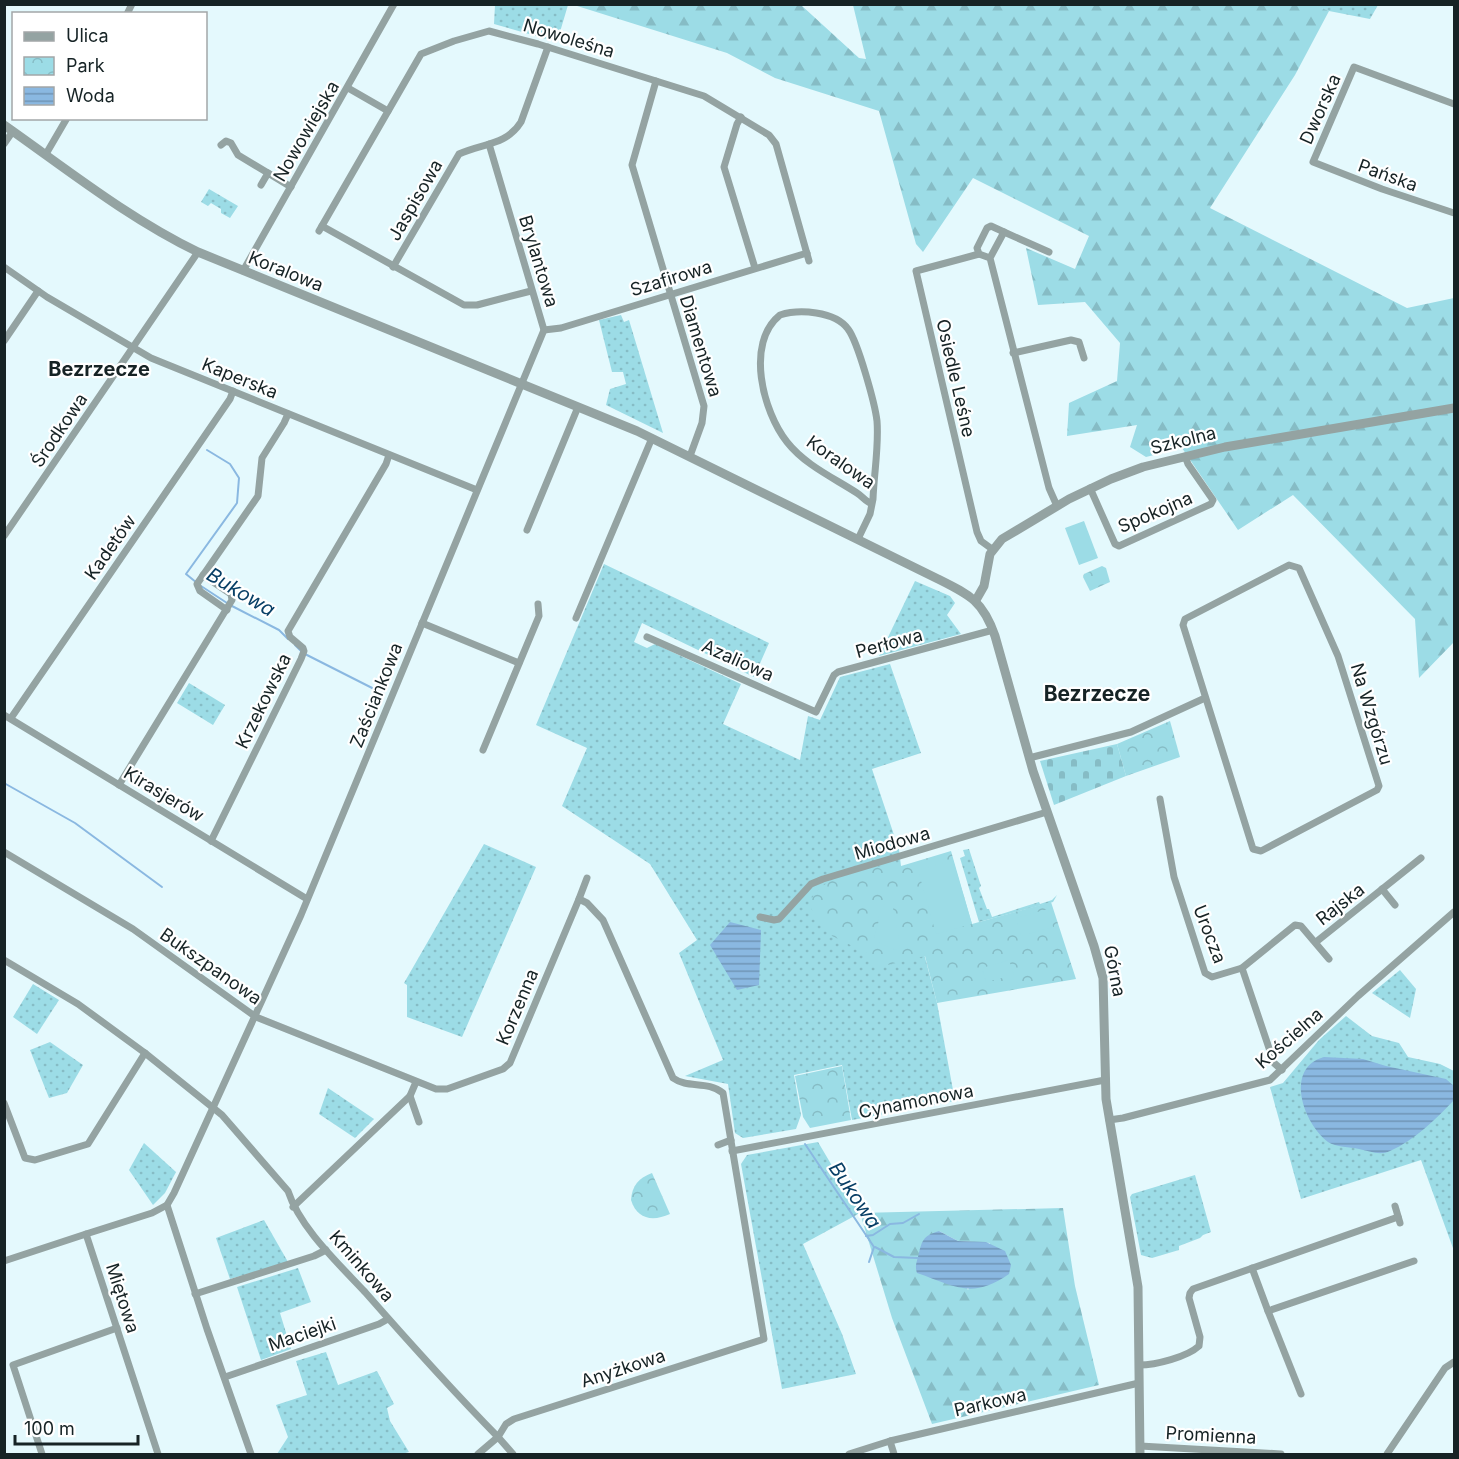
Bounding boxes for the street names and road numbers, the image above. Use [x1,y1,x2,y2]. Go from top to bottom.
street label: Nowoleśna [521,14,617,62]
street label: Dworska [1295,71,1345,147]
street label: Nowowiejska [269,77,343,185]
street label: Pańska [1355,155,1421,195]
street label: Jaspisowa [383,156,447,244]
street label: Brylantowa [515,212,563,310]
street label: Koralowa [246,247,326,295]
street label: Szafirowa [628,256,714,300]
street label: Diamentowa [676,293,726,399]
street label: Osiedle Leśne [932,317,980,439]
street label: Kaperska [199,353,281,403]
street label: Środkowa [26,388,91,471]
street label: Szkolna [1148,422,1218,458]
street label: Koralowa [803,431,879,493]
street label: Spokojna [1115,487,1195,537]
street label: Kadetów [80,510,140,584]
street label: Perłowa [853,624,925,662]
street label: Azaliowa [699,635,777,685]
street label: Zaściankowa [345,640,407,750]
street label: Krzekowska [231,650,295,752]
street label: Na Wzgórzu [1347,661,1397,767]
street label: Kirasjerów [120,762,208,826]
street label: Miodowa [852,822,932,864]
street label: Rajska [1312,879,1368,929]
street label: Urocza [1189,902,1231,966]
street label: Bukszpanowa [156,923,266,1009]
street label: Górna [1100,943,1130,999]
street label: Korzenna [492,966,542,1048]
street label: Kościelna [1251,1003,1327,1073]
street label: Cynamonowa [857,1080,975,1122]
street label: Kminkowa [325,1226,399,1306]
street label: Miętowa [102,1260,144,1336]
street label: Maciejki [265,1313,339,1355]
street label: Anyżkowa [578,1344,668,1392]
street label: Parkowa [952,1384,1028,1420]
street label: Promienna [1165,1422,1257,1448]

